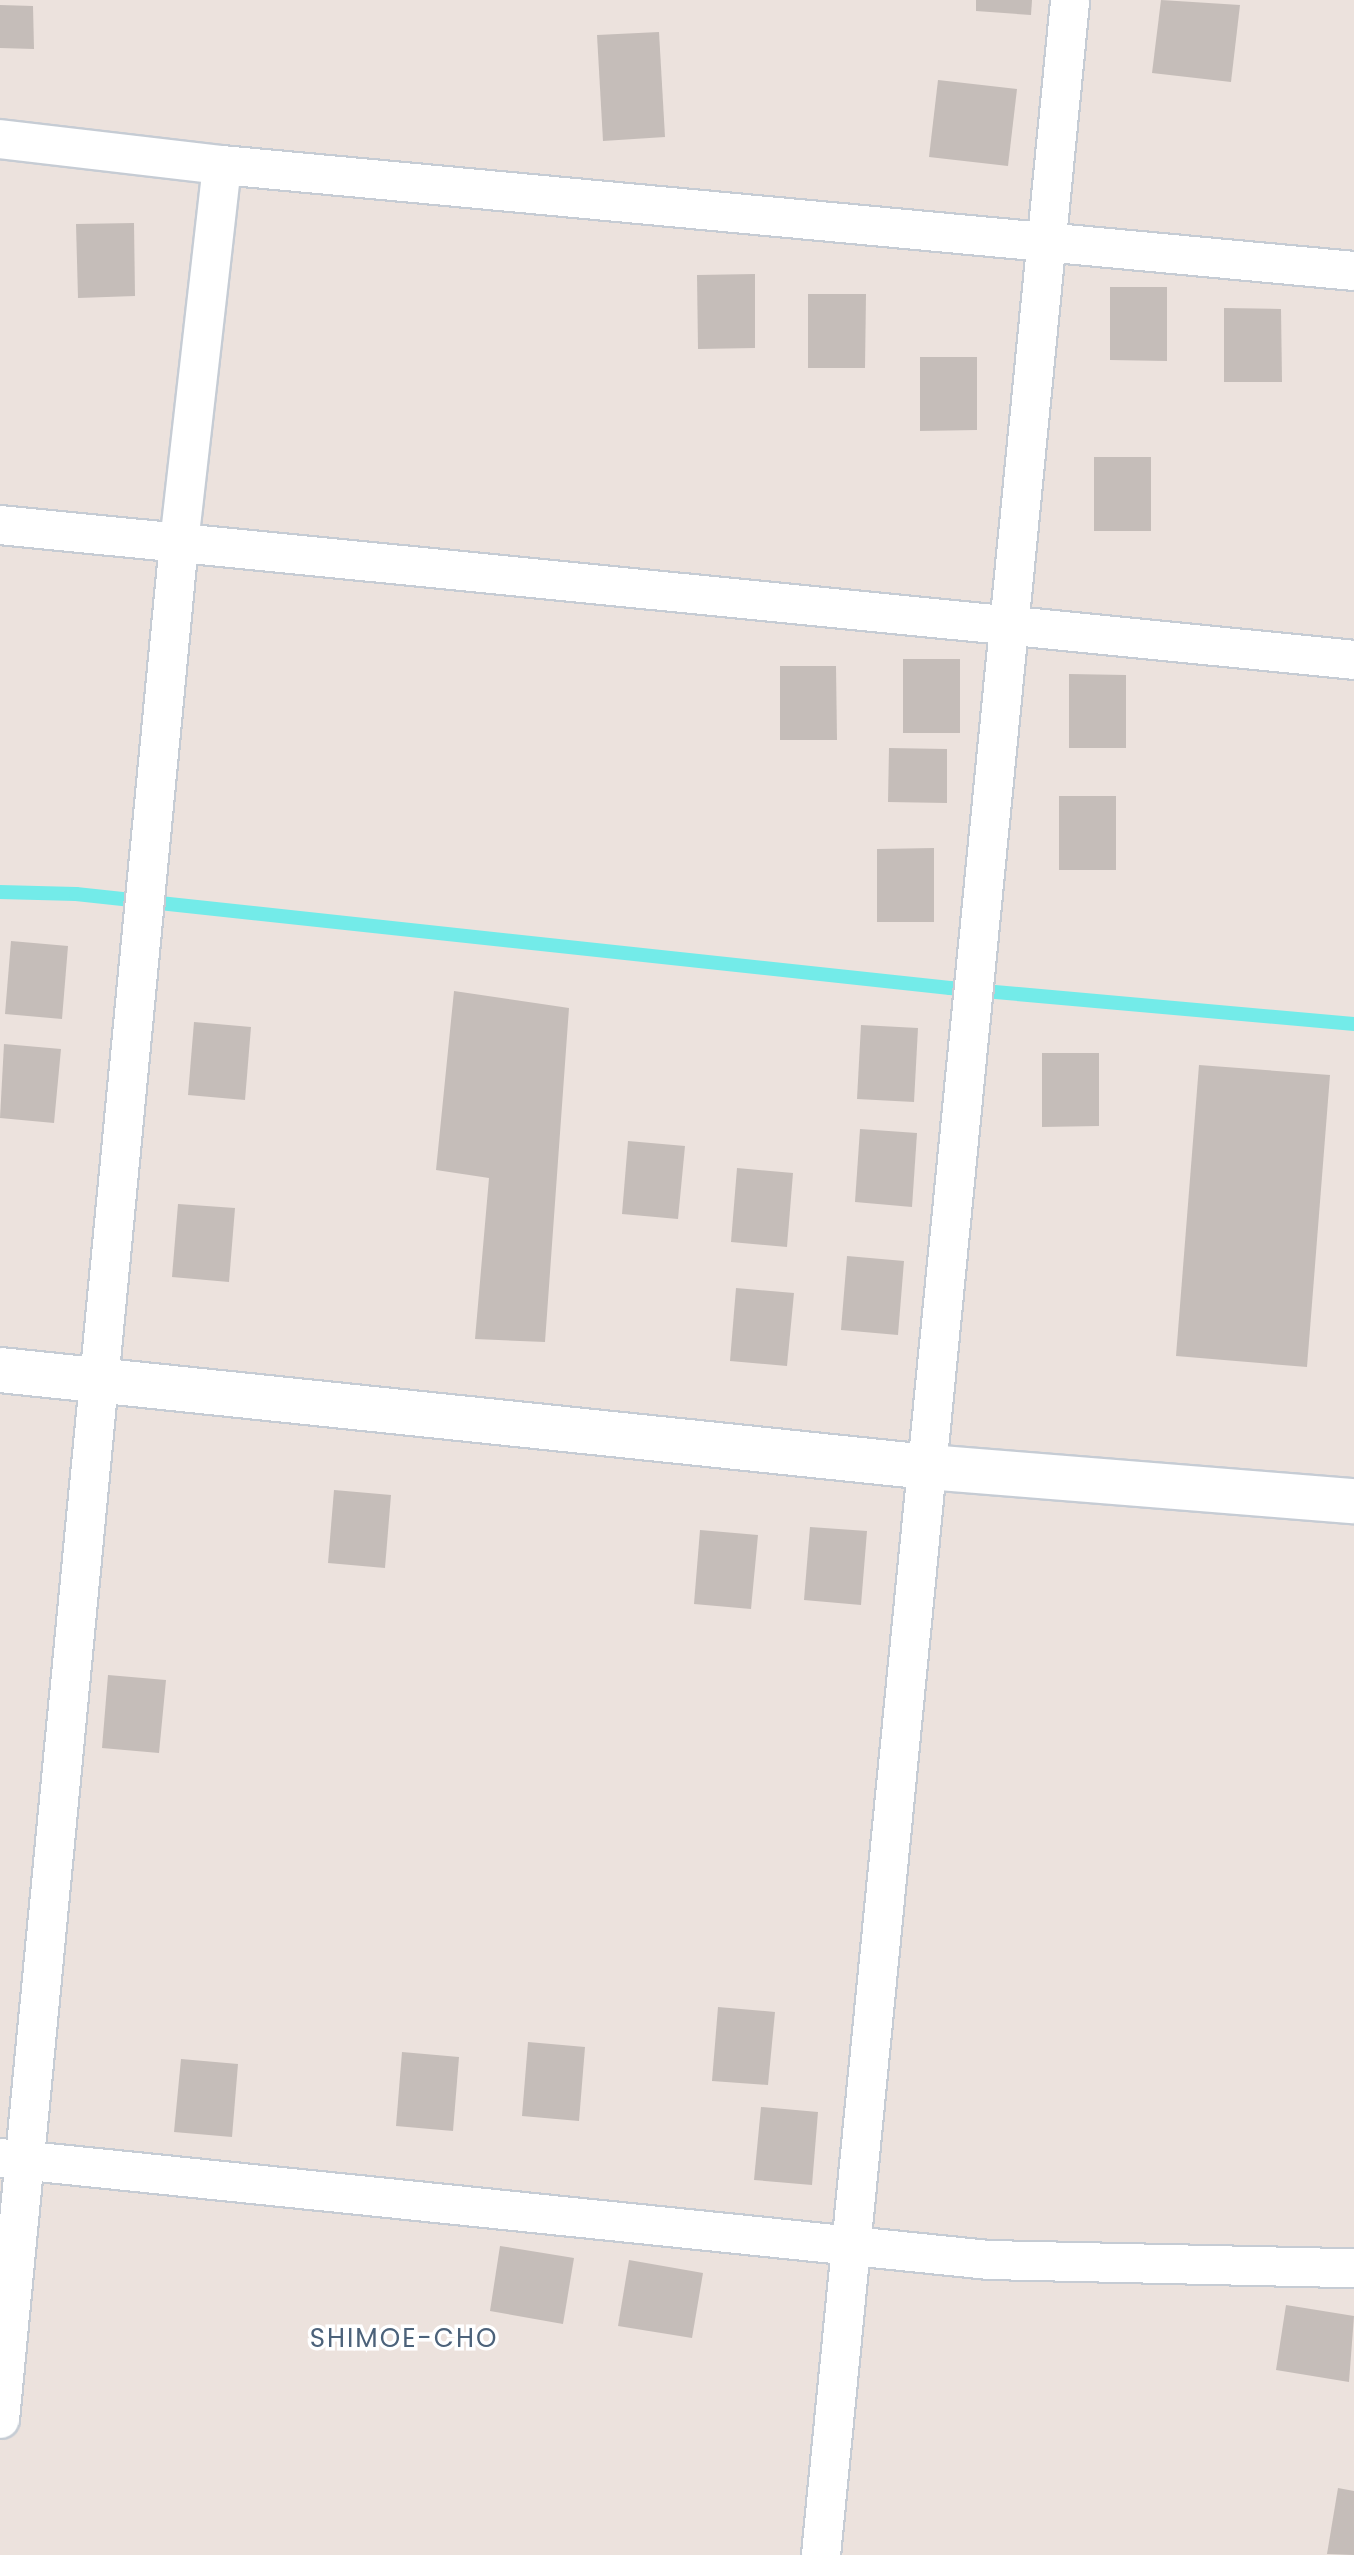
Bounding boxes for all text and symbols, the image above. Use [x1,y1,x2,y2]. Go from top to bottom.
district label: SHIMOE-CHO [310,2323,498,2355]

